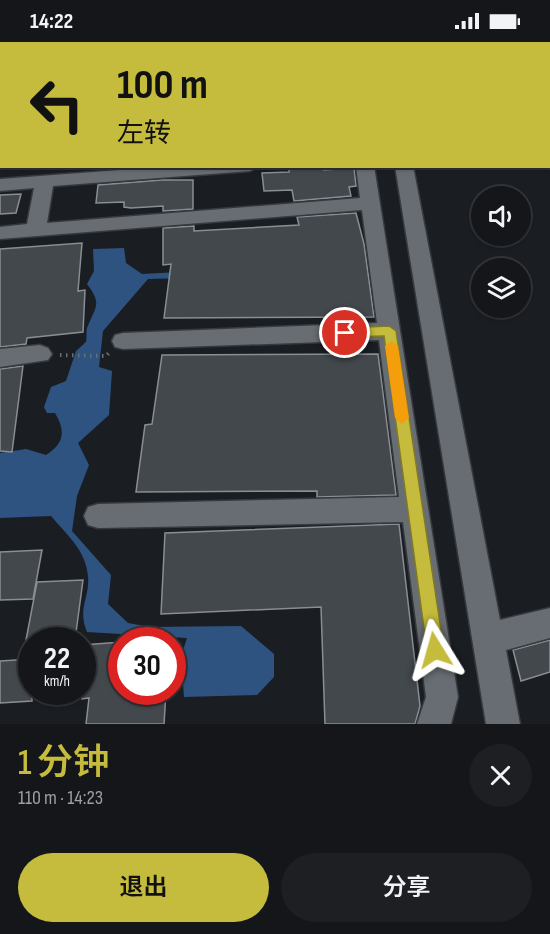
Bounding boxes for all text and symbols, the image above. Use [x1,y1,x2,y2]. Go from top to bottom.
text: 14:22 [30,8,73,35]
text: 100 m [117,60,208,111]
icon: left [18,66,96,144]
text: 左转 [117,118,171,150]
map controls [471,186,531,318]
button: sound [471,186,531,246]
button: layers [471,258,531,318]
pin [319,307,370,358]
icon: arrive [328,316,361,349]
position arrow [403,618,467,682]
speed limit sign: 30 [108,627,186,705]
text: 22 [44,641,70,677]
text: km/h [44,672,70,691]
text: 1 分钟 [18,742,109,785]
button: close [469,744,532,807]
text: 110 m · 14:23 [18,786,103,810]
button: 退出 [18,853,269,922]
button: 分享 [281,853,532,922]

